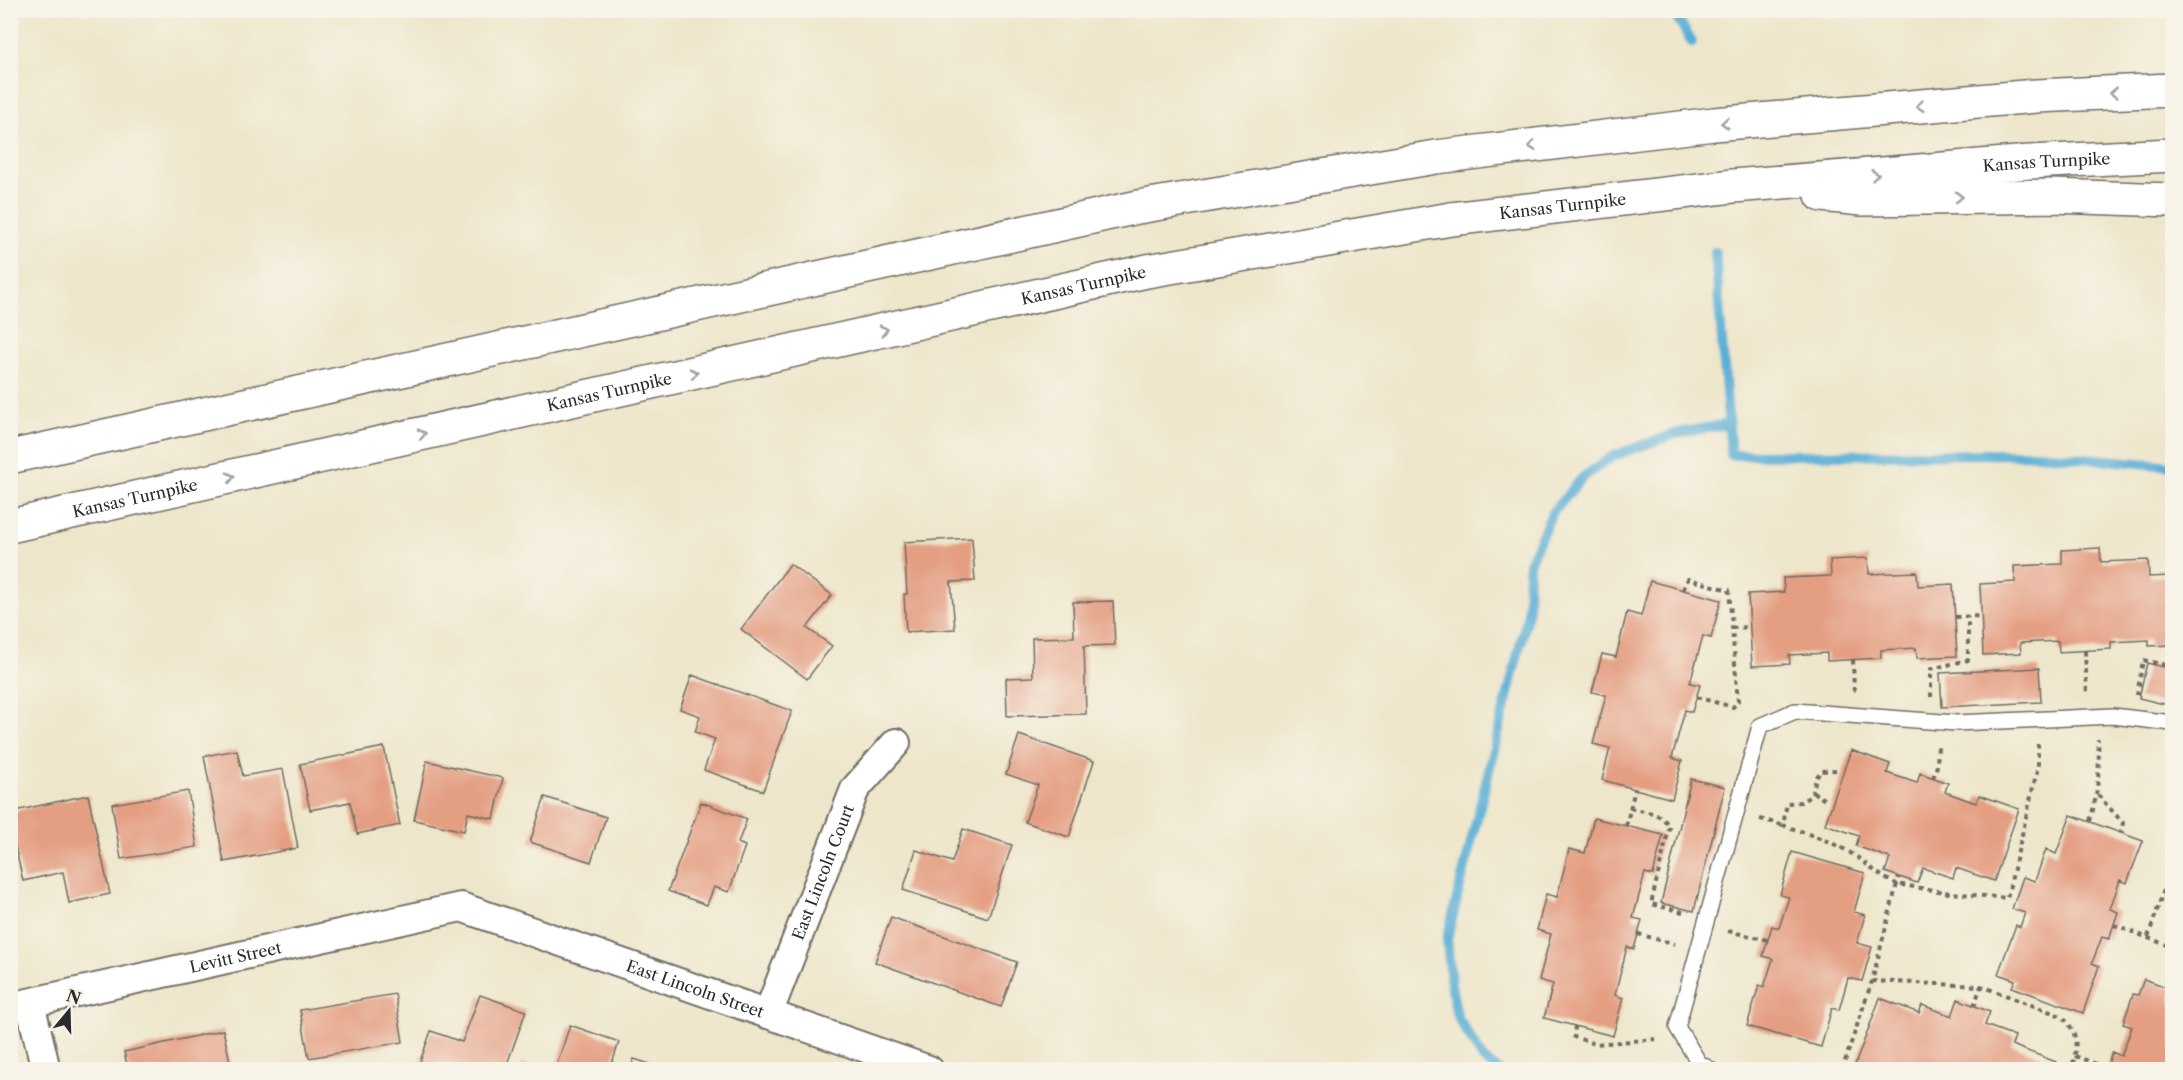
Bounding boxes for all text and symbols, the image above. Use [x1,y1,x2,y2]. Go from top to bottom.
one-way arrow [2110,86,2119,99]
one-way arrow [1915,99,1924,112]
one-way arrow [1721,116,1730,129]
one-way arrow [1527,139,1536,151]
street label: Kansas Turnpike [1982,148,2111,176]
one-way arrow [1871,168,1880,181]
street label: Kansas Turnpike [1498,189,1627,223]
one-way arrow [1955,191,1964,203]
street label: Kansas Turnpike [1019,262,1148,309]
one-way arrow [879,324,889,337]
one-way arrow [689,367,699,380]
street label: Kansas Turnpike [545,368,674,415]
one-way arrow [417,428,427,441]
one-way arrow [226,471,236,484]
street label: Kansas Turnpike [70,474,199,522]
street label: East Lincoln Court [788,801,858,943]
street label: Levitt Street [188,937,284,977]
street label: East Lincoln Street [624,955,767,1022]
north arrow [39,981,99,1041]
text: N [64,985,84,1009]

